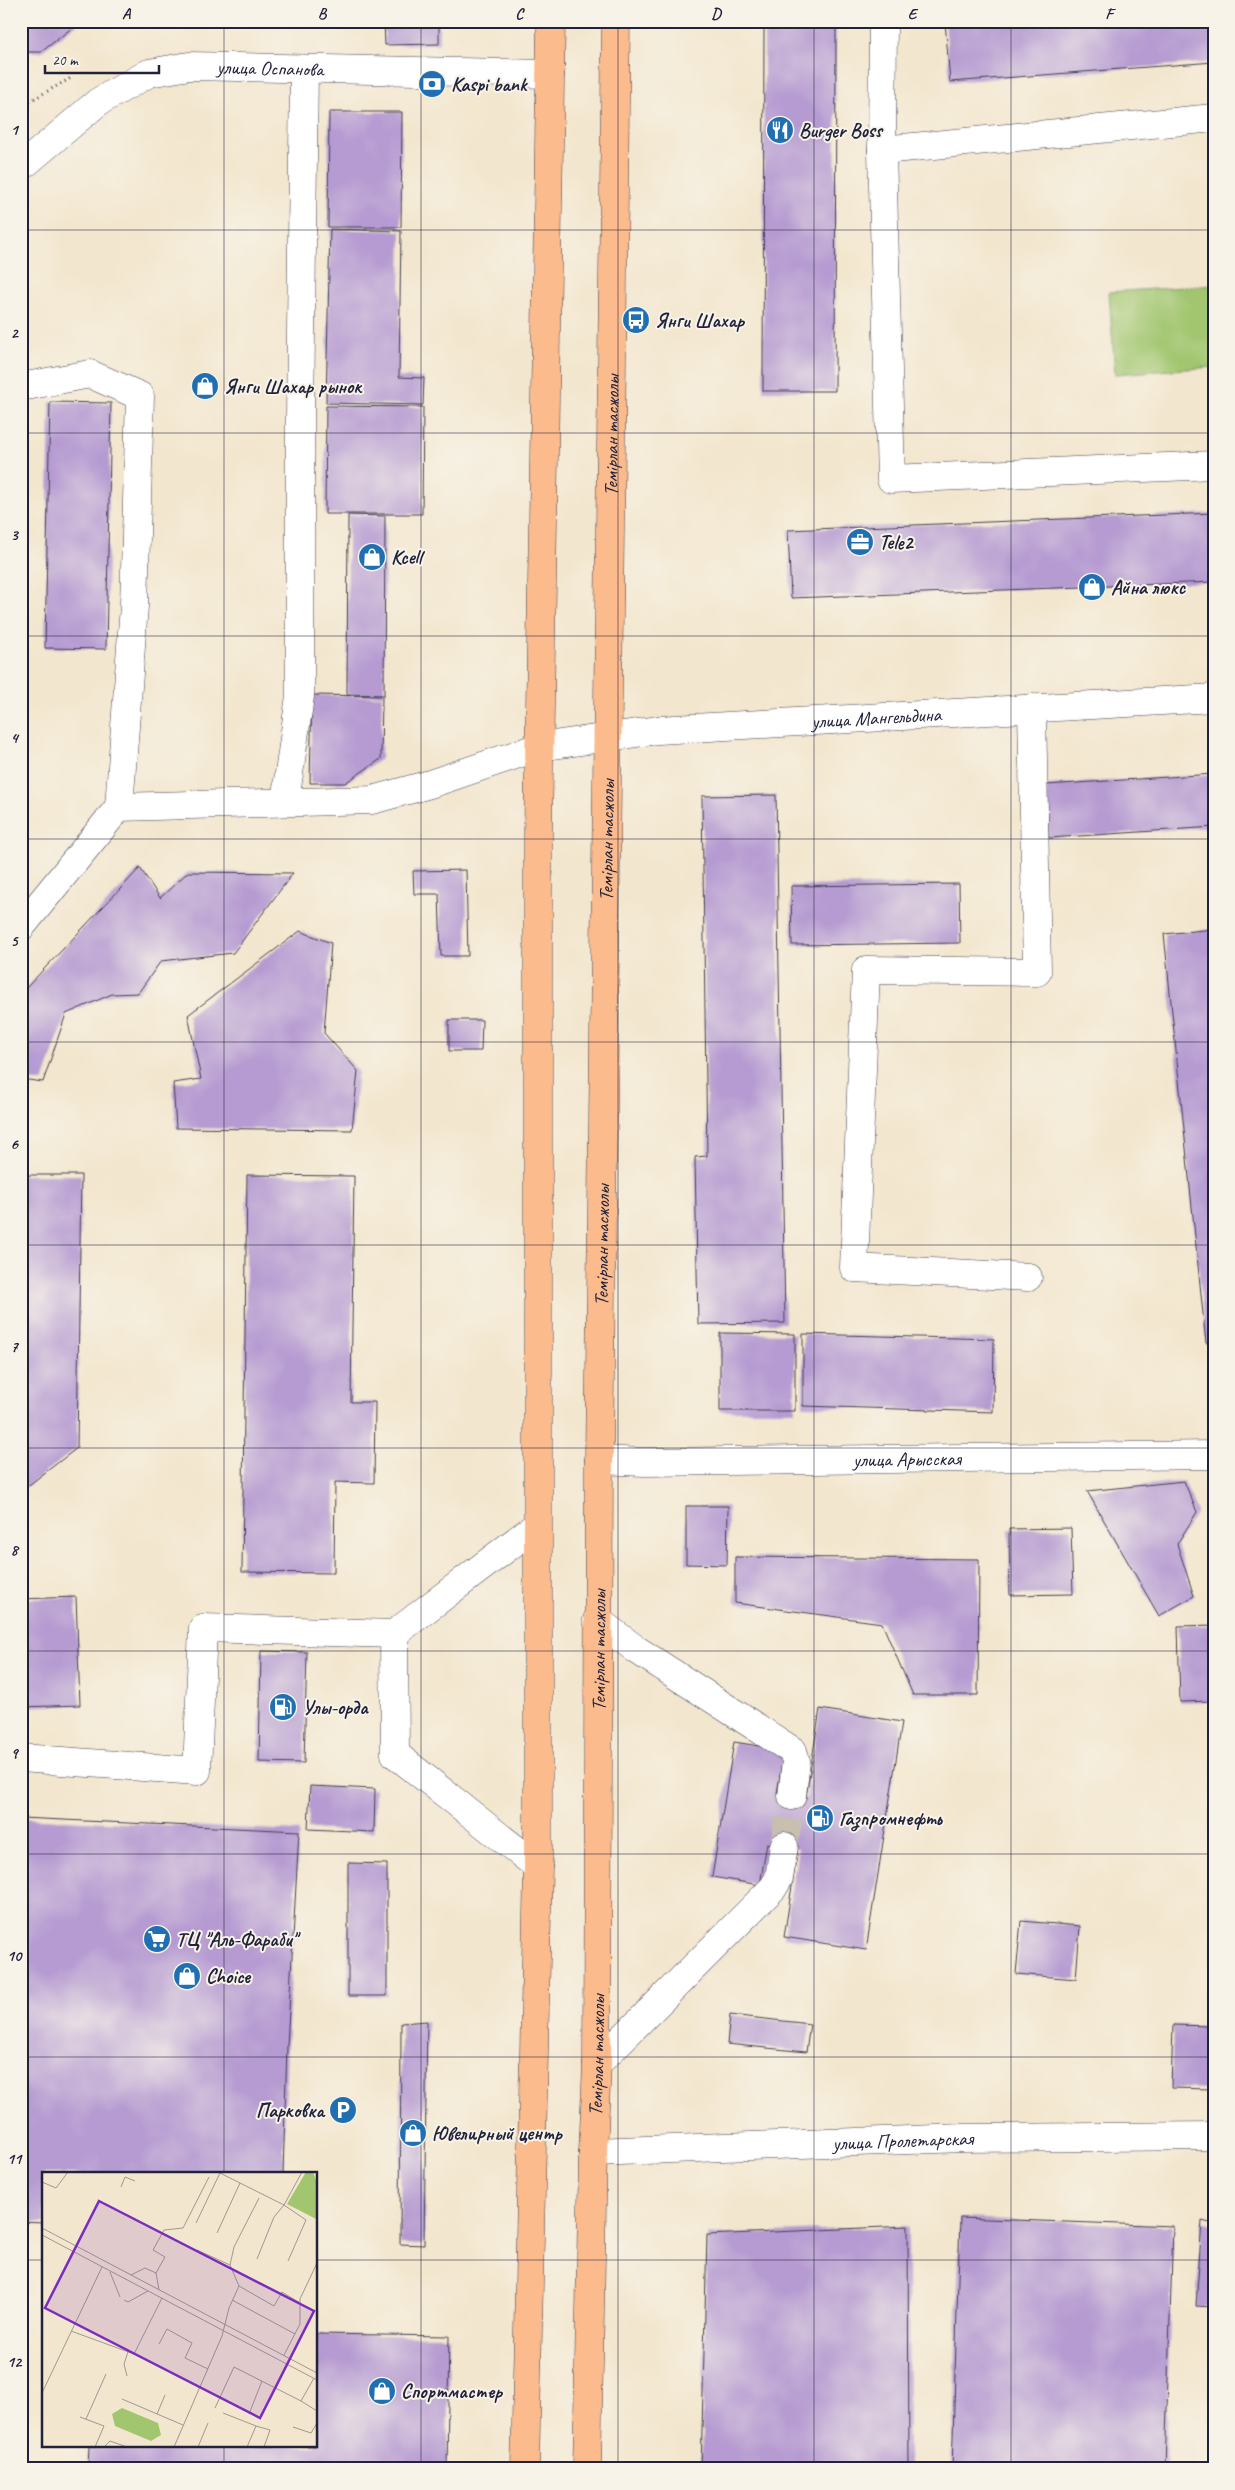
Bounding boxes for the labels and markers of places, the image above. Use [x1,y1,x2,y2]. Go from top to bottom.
bank icon: Kaspi bank [417,69,447,99]
place label: Kaspi bank [451,72,528,97]
restaurant icon: Burger Boss [765,115,795,145]
place label: Burger Boss [799,118,884,143]
bus stop icon: Янги Шахар [621,305,651,335]
place label: Янги Шахар [655,308,745,333]
shop icon: Янги Шахар рынок [190,371,220,401]
place label: Янги Шахар рынок [224,374,363,399]
office icon: Tele2 [845,527,875,557]
place label: Tele2 [879,530,914,555]
shop icon: Kcell [357,542,387,572]
place label: Kcell [391,545,425,570]
shop icon: Айна люкс [1077,572,1107,602]
place label: Айна люкс [1111,575,1187,600]
fuel station icon: Улы-орда [268,1692,298,1722]
place label: Улы-орда [302,1695,369,1720]
fuel station icon: Газпромнефть [805,1803,835,1833]
place label: Газпромнефть [839,1806,944,1832]
supermarket icon: ТЦ "Аль-Фараби" [142,1924,172,1954]
place label: ТЦ "Аль-Фараби" [176,1927,301,1952]
shop icon: Choice [172,1961,202,1991]
place label: Choice [206,1964,251,1989]
parking icon: Парковка [328,2095,358,2125]
place label: Парковка [256,2098,326,2123]
shop icon: Ювелирный центр [398,2118,428,2148]
place label: Ювелирный центр [432,2121,563,2146]
shop icon: Спортмастер [367,2376,397,2406]
place label: Спортмастер [401,2379,503,2404]

